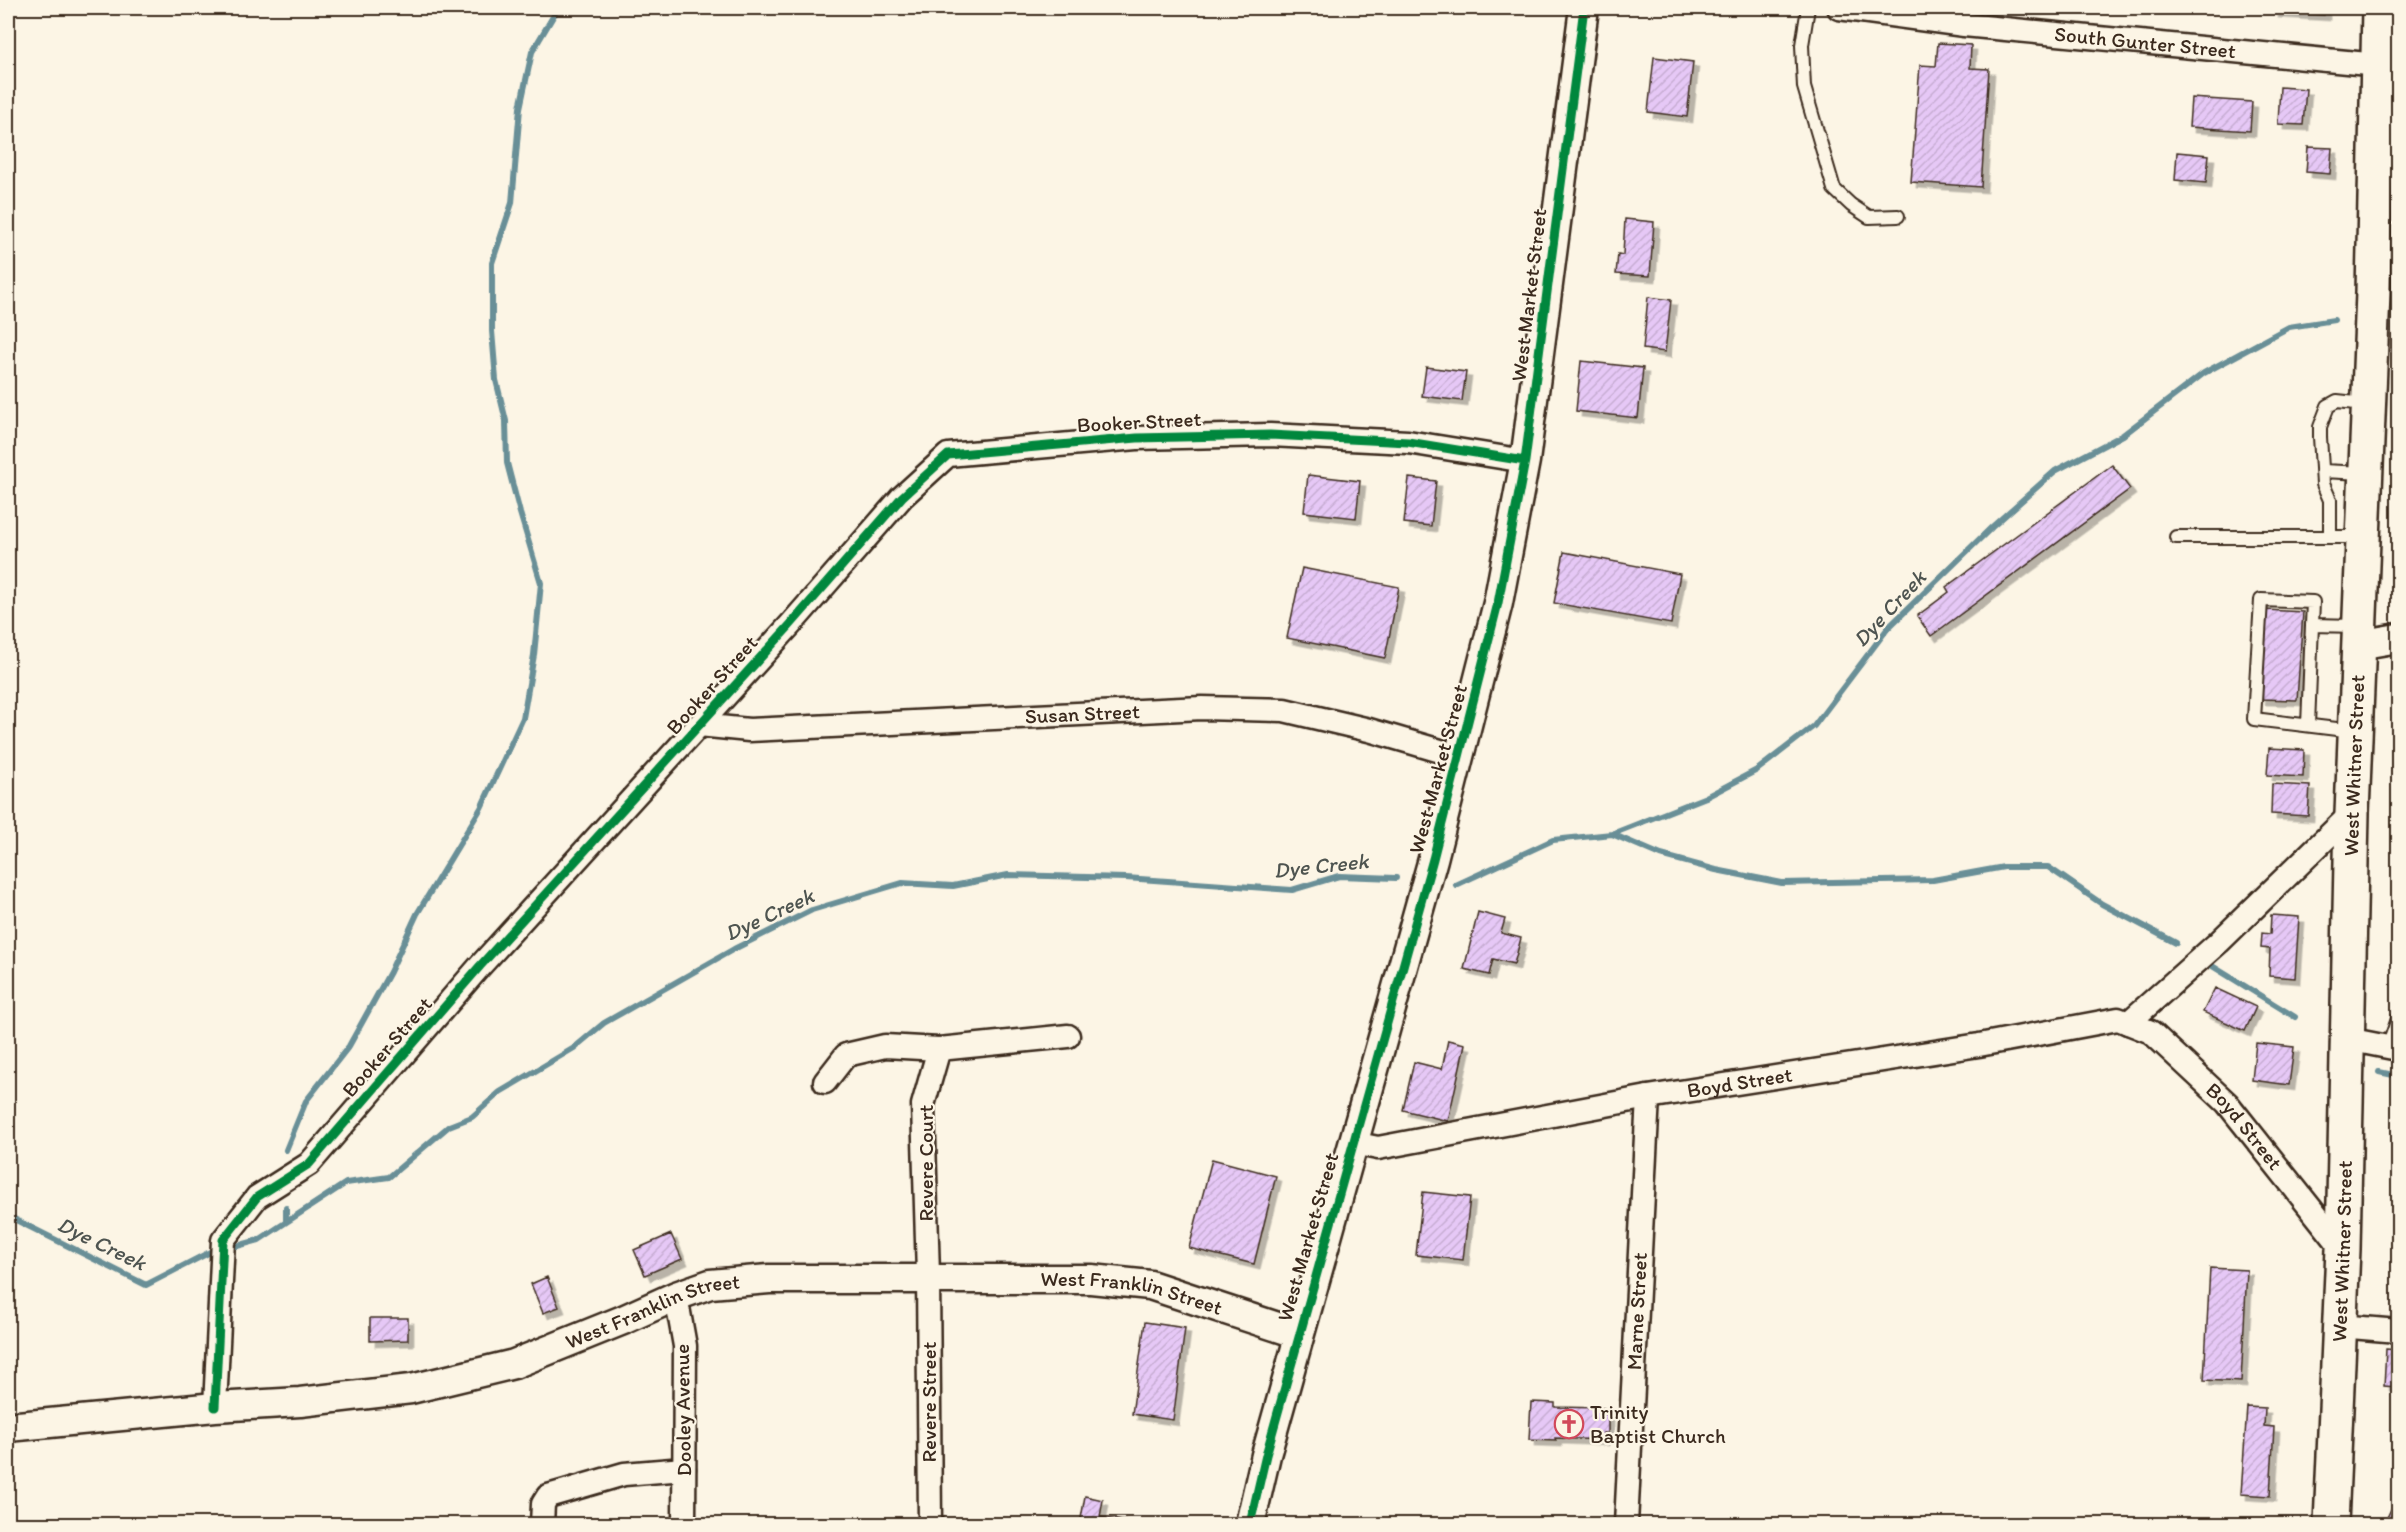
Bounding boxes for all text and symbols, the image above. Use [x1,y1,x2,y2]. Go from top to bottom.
street label: South Gunter Street [2053,21,2237,63]
street label: West Market Street [1505,207,1552,383]
street label: Booker Street [1076,406,1202,437]
water label: Dye Creek [1847,563,1933,652]
street label: Booker Street [661,630,763,739]
street label: West Whitner Street [2338,674,2370,856]
street label: West Market Street [1403,681,1472,856]
street label: Susan Street [1024,698,1141,729]
water label: Dye Creek [1272,847,1371,884]
water label: Dye Creek [720,881,819,947]
street label: Booker Street [336,991,437,1102]
street label: Boyd Street [1685,1062,1794,1103]
street label: Boyd Street [2201,1077,2288,1175]
street label: Revere Court [913,1104,938,1222]
street label: West Market Street [1271,1150,1344,1324]
street label: West Whitner Street [2326,1160,2357,1343]
water label: Dye Creek [53,1210,152,1277]
street label: Marne Street [1621,1252,1652,1371]
street label: West Franklin Street [1041,1266,1226,1320]
street label: West Franklin Street [562,1269,741,1354]
street label: Revere Street [916,1341,941,1462]
street label: Dooley Avenue [669,1344,696,1477]
place label: Trinity Baptist Church [1590,1399,1726,1448]
church icon: Trinity Baptist Church [1553,1408,1585,1440]

